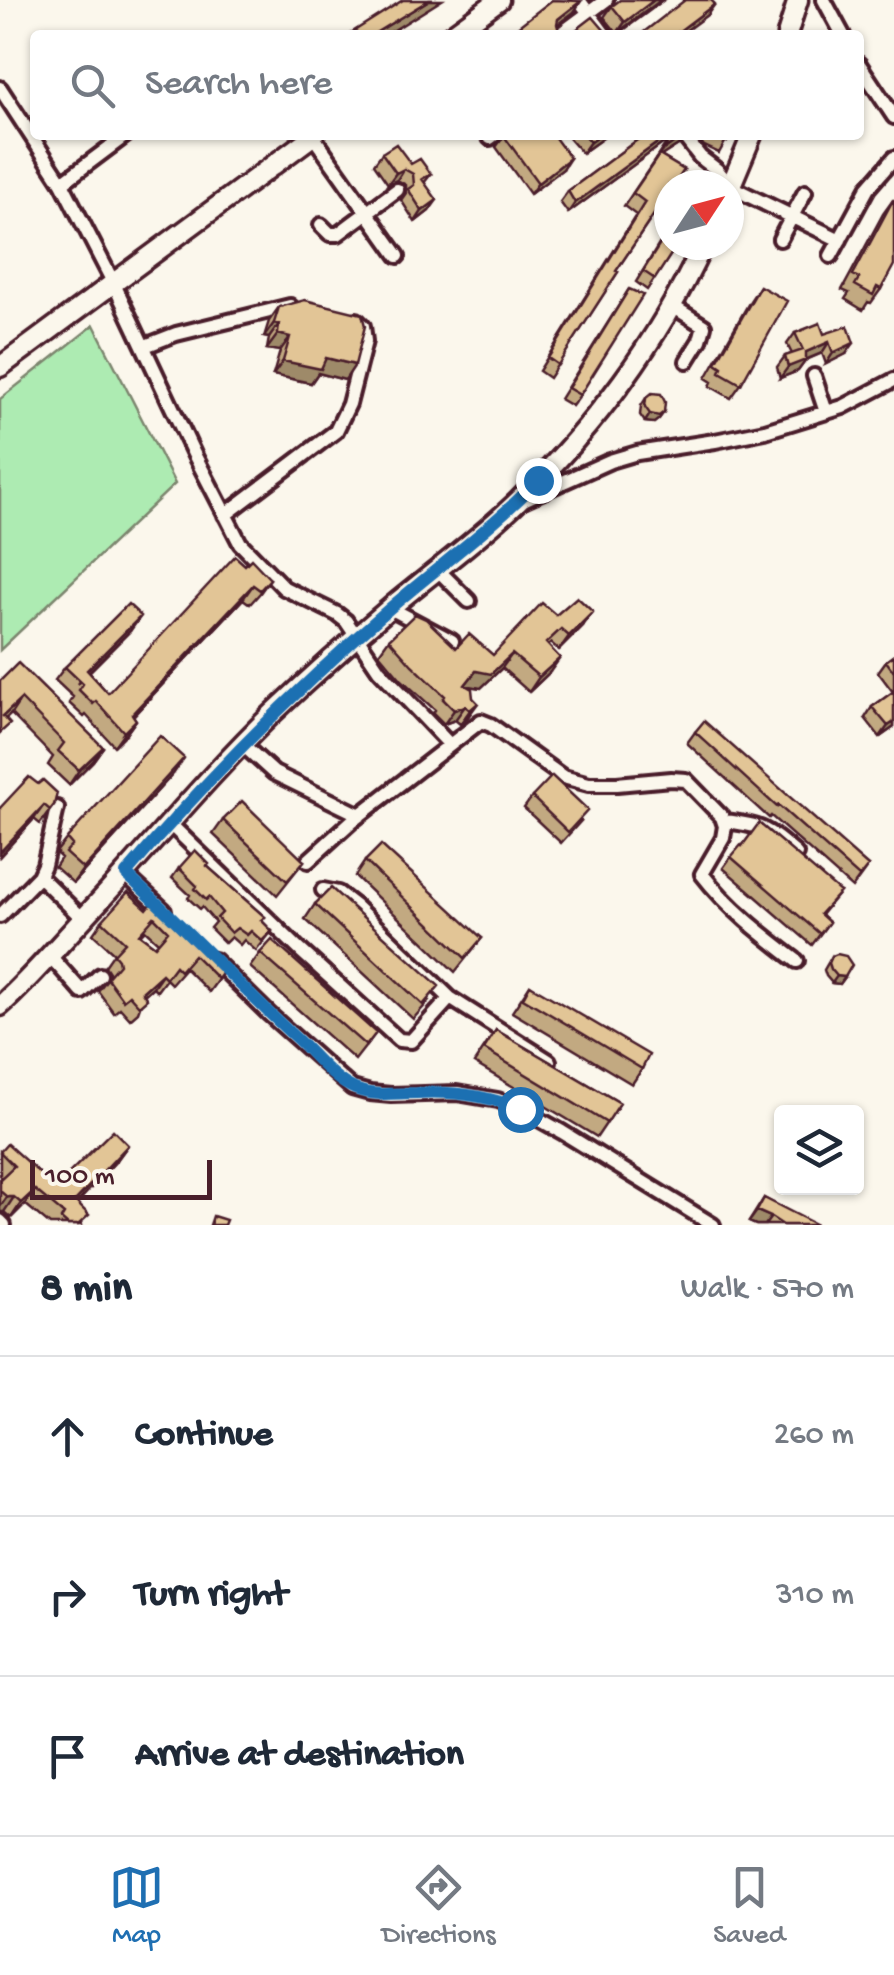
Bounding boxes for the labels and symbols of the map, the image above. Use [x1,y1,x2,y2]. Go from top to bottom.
north arrow [654,170,744,260]
route end [516,458,562,504]
route start [498,1087,544,1133]
scale bar [30,1155,212,1200]

